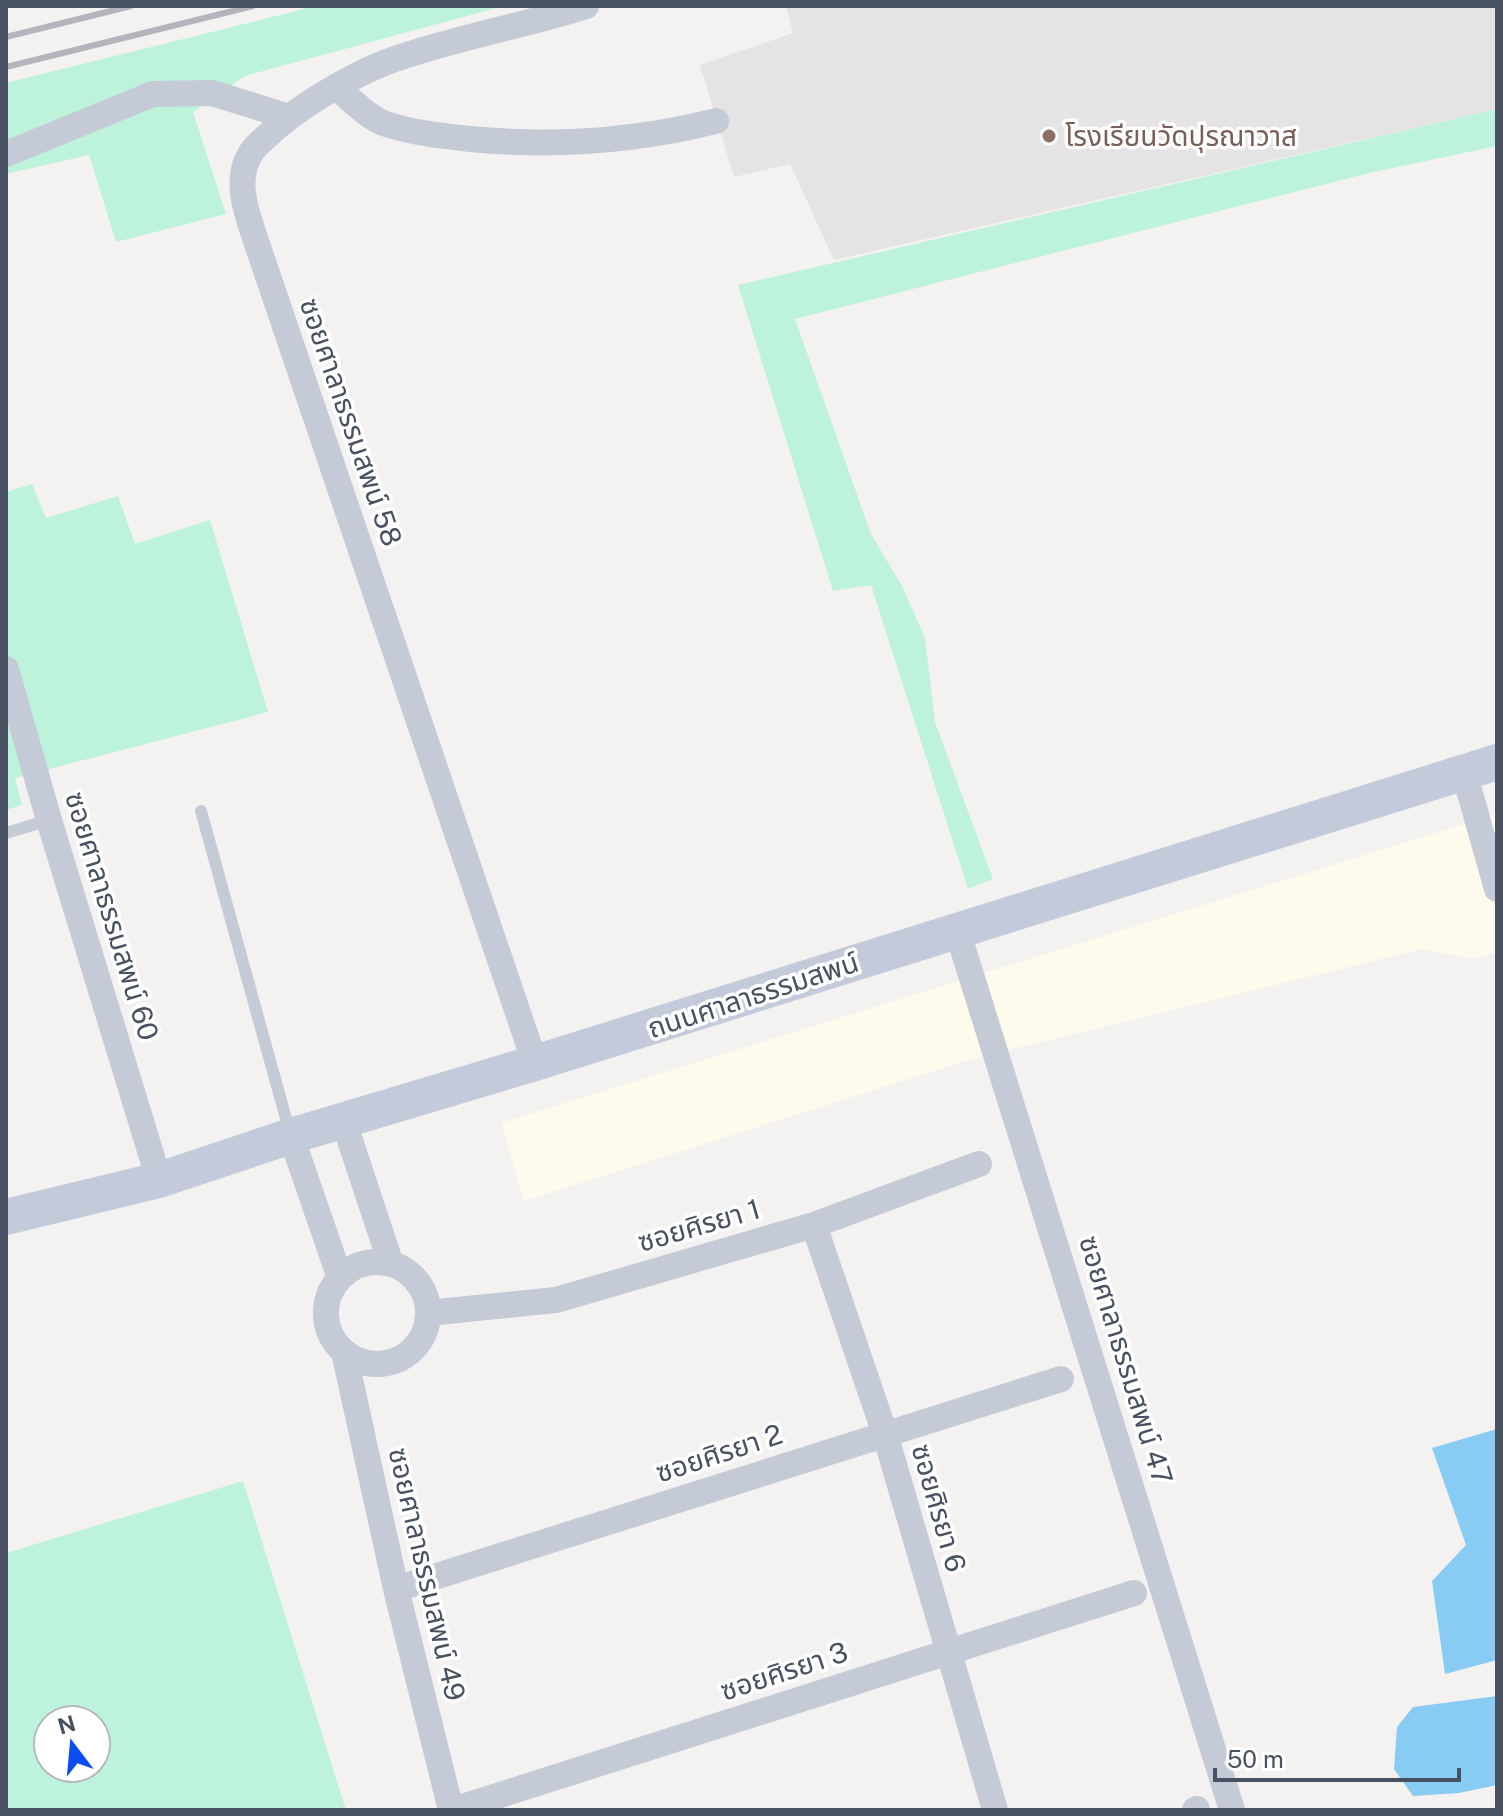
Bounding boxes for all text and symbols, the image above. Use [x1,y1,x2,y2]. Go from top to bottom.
place label: โรงเรียนวัดปุรณาวาส [1065,119,1297,153]
marker: โรงเรียนวัดปุรณาวาส [1040,127,1058,145]
street label: ซอยศาลาธรรมสพน์ 58 [294,294,409,550]
street label: ซอยศาลาธรรมสพน์ 60 [59,788,166,1044]
street label: ถนนศาลาธรรมสพน์ [643,945,863,1044]
street label: ซอยศิรยา 1 [634,1191,764,1258]
street label: ซอยศาลาธรรมสพน์ 47 [1073,1232,1180,1488]
street label: ซอยศิรยา 2 [651,1417,786,1488]
street label: ซอยศิรยา 6 [905,1440,974,1576]
street label: ซอยศาลาธรรมสพน์ 49 [382,1444,473,1704]
street label: ซอยศิรยา 3 [716,1634,852,1707]
north arrow [32,1704,112,1784]
text: N [55,1710,78,1740]
scale bar [1215,1732,1459,1782]
text: 50 m [1227,1745,1284,1773]

